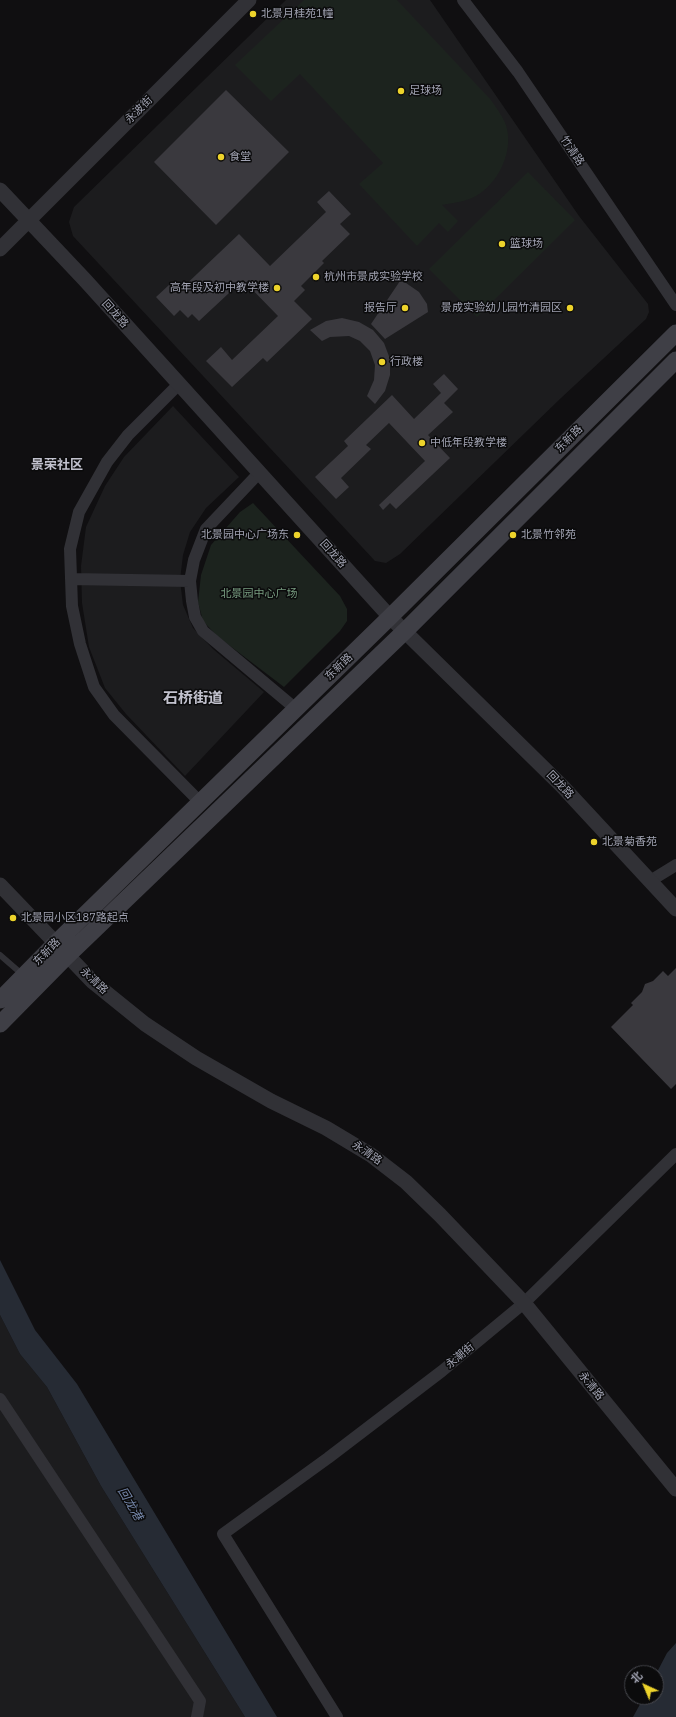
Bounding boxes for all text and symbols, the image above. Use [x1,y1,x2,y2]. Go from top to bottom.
place label: 北景月桂苑1幢 [261,7,334,21]
marker: 北景月桂苑1幢 [248,9,258,19]
place label: 足球场 [409,84,442,98]
marker: 足球场 [396,86,406,96]
street label: 永波街 [123,94,155,126]
street label: 竹清路 [557,134,587,168]
place label: 食堂 [229,150,251,164]
marker: 食堂 [216,152,226,162]
place label: 篮球场 [510,237,543,251]
marker: 篮球场 [497,239,507,249]
place label: 杭州市景成实验学校 [324,270,423,284]
marker: 杭州市景成实验学校 [311,272,321,282]
place label: 高年段及初中教学楼 [170,281,269,295]
marker: 高年段及初中教学楼 [272,283,282,293]
street label: 回龙路 [99,297,131,331]
place label: 报告厅 [364,301,397,315]
place label: 景成实验幼儿园竹清园区 [441,301,562,315]
marker: 报告厅 [400,303,410,313]
marker: 景成实验幼儿园竹清园区 [565,303,575,313]
place label: 行政楼 [390,355,423,369]
marker: 行政楼 [377,357,387,367]
street label: 东新路 [553,423,585,455]
place label: 中低年段教学楼 [430,436,507,450]
marker: 中低年段教学楼 [417,438,427,448]
district label: 景荣社区 [31,457,83,473]
place label: 北景园中心广场东 [201,528,289,542]
place label: 北景竹邻苑 [521,528,576,542]
marker: 北景园中心广场东 [292,530,302,540]
marker: 北景竹邻苑 [508,530,518,540]
street label: 回龙路 [317,537,349,571]
park label: 北景园中心广场 [221,587,297,601]
street label: 东新路 [323,651,355,683]
district label: 石桥街道 [163,690,223,708]
street label: 回龙路 [544,769,576,801]
place label: 北景菊香苑 [602,835,657,849]
marker: 北景菊香苑 [589,837,599,847]
place label: 北景园小区187路起点 [21,911,129,925]
marker: 北景园小区187路起点 [8,913,18,923]
street label: 东新路 [31,936,63,968]
street label: 永清路 [77,965,111,997]
street label: 永清路 [350,1138,384,1168]
street label: 永潮街 [443,1340,477,1372]
street label: 永清路 [575,1369,607,1403]
water label: 回龙港 [115,1485,145,1523]
north arrow [624,1665,664,1705]
text: 北 [628,1668,645,1686]

